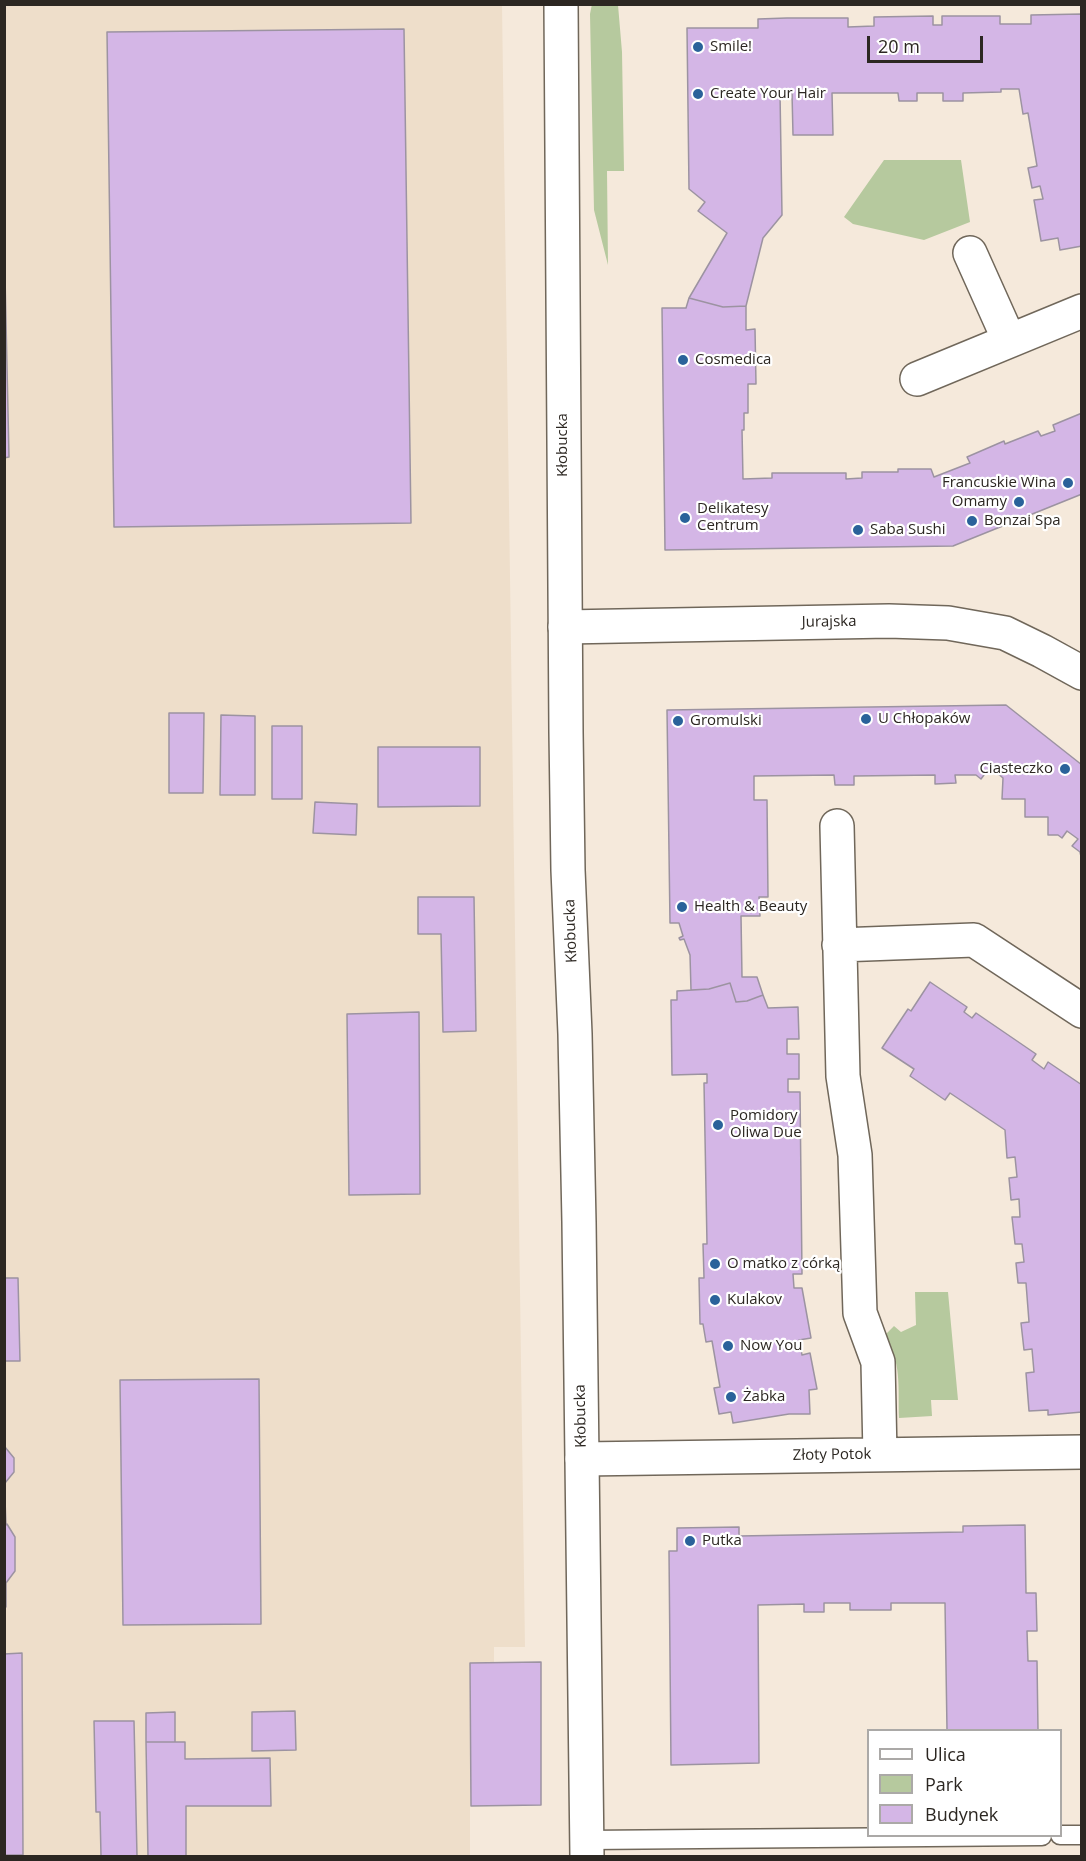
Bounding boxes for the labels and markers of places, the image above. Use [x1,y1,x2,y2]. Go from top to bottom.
place label: Smile! [710,38,752,56]
marker: Smile! [691,40,705,54]
place label: Create Your Hair [710,85,826,103]
marker: Create Your Hair [691,87,705,101]
place label: Cosmedica [695,351,771,369]
marker: Cosmedica [676,353,690,367]
place label: Francuskie Wina [942,474,1056,492]
marker: Francuskie Wina [1061,476,1075,490]
place label: Omamy [952,493,1007,511]
marker: Omamy [1012,495,1026,509]
place label: Delikatesy Centrum [697,500,769,535]
marker: Delikatesy Centrum [678,511,692,525]
place label: Bonzai Spa [984,512,1061,530]
marker: Bonzai Spa [965,514,979,528]
place label: Saba Sushi [870,521,946,539]
marker: Saba Sushi [851,523,865,537]
place label: U Chłopaków [878,710,970,728]
place label: Gromulski [690,712,762,730]
marker: U Chłopaków [859,712,873,726]
marker: Gromulski [671,714,685,728]
place label: Ciasteczko [979,760,1053,778]
marker: Ciasteczko [1058,762,1072,776]
place label: Health & Beauty [694,898,807,916]
marker: Health & Beauty [675,900,689,914]
place label: Pomidory Oliwa Due [730,1107,802,1142]
marker: Pomidory Oliwa Due [711,1118,725,1132]
place label: O matko z córką [727,1255,840,1273]
marker: O matko z córką [708,1257,722,1271]
place label: Kulakov [727,1291,782,1309]
marker: Kulakov [708,1293,722,1307]
place label: Now You [740,1337,802,1355]
marker: Now You [721,1339,735,1353]
place label: Żabka [743,1388,785,1406]
marker: Żabka [724,1390,738,1404]
place label: Putka [702,1532,742,1550]
marker: Putka [683,1534,697,1548]

